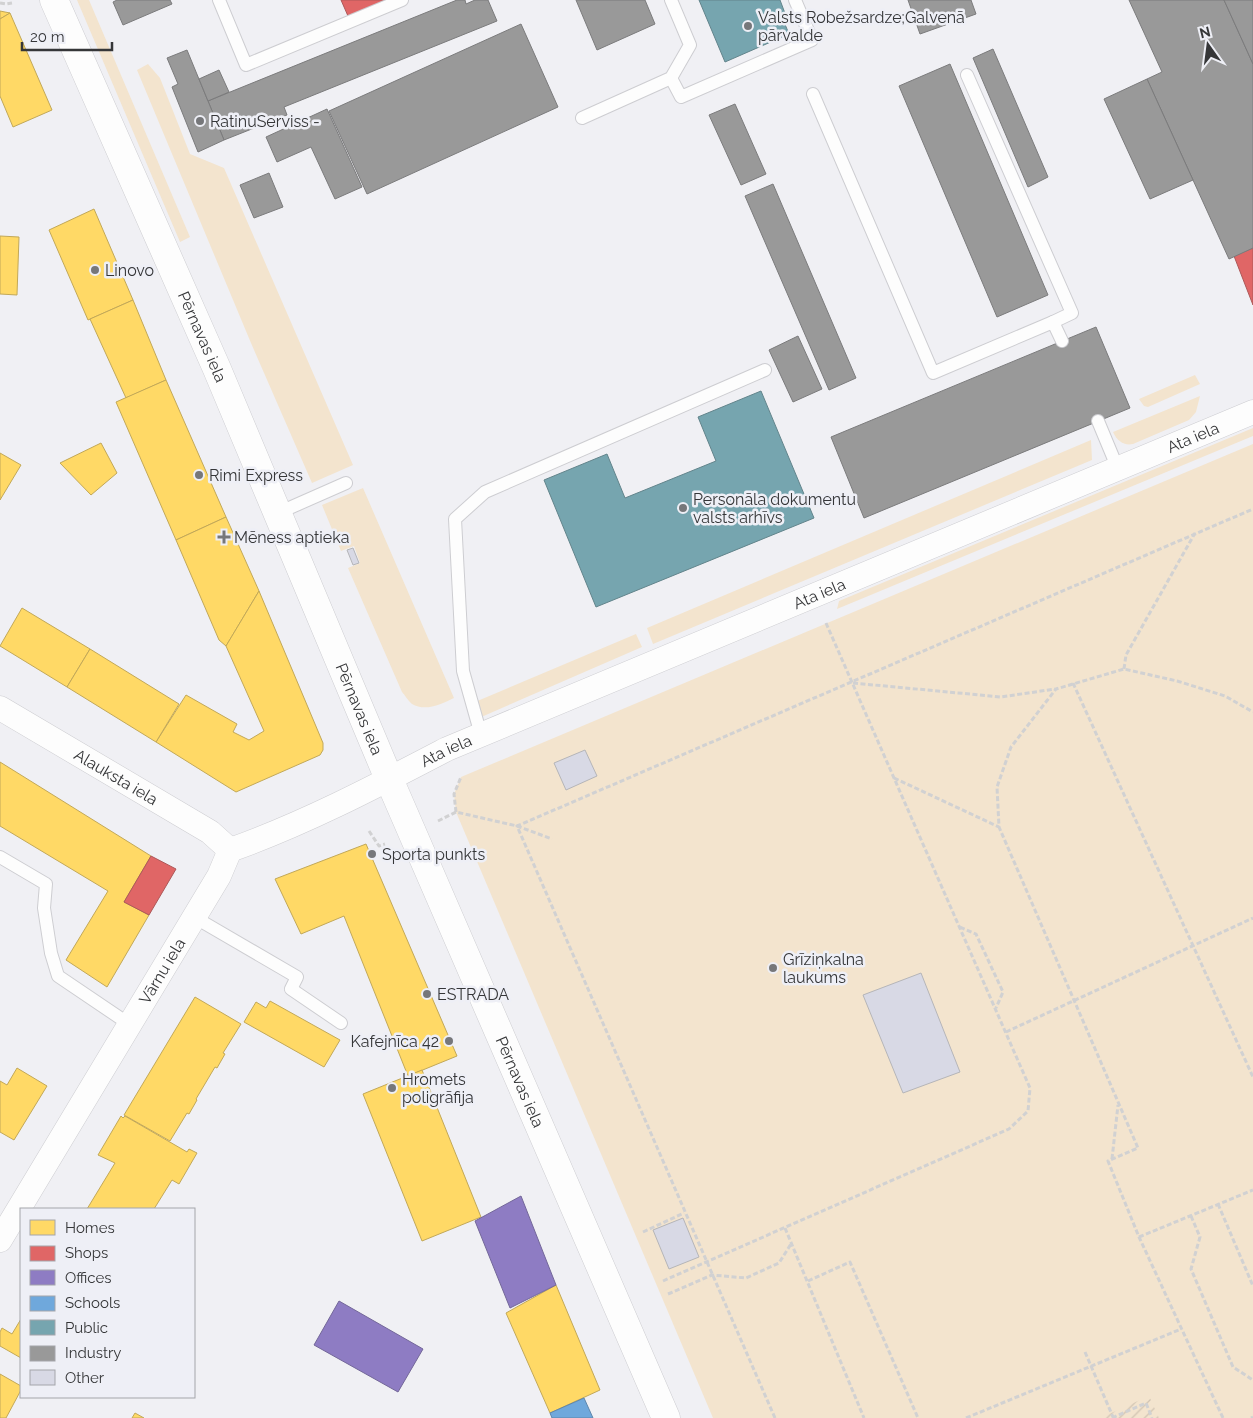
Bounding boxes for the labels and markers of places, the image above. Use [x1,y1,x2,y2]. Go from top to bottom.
place label: Valsts Robežsardze;Galvenā pārvalde [758,8,965,45]
marker: Valsts Robežsardze;Galvenā pārvalde [742,20,754,32]
place label: RatinuServiss - [210,112,320,131]
marker: RatinuServiss - [194,115,206,127]
place label: Linovo [105,261,154,280]
marker: Linovo [89,264,101,276]
place label: Rimi Express [209,466,303,485]
marker: Rimi Express [193,469,205,481]
place label: Personāla dokumentu valsts arhīvs [693,490,856,527]
marker: Personāla dokumentu valsts arhīvs [677,502,689,514]
place label: Mēness aptieka [234,528,349,547]
marker: Mēness aptieka [218,531,230,543]
place label: Sporta punkts [382,845,485,864]
marker: Sporta punkts [366,848,378,860]
place label: Grīziņkalna laukums [783,950,864,987]
marker: Grīziņkalna laukums [767,962,779,974]
place label: ESTRADA [437,985,509,1004]
marker: ESTRADA [421,988,433,1000]
place label: Kafejnīca 42 [351,1032,439,1051]
marker: Kafejnīca 42 [443,1035,455,1047]
place label: Hromets poligrāfija [402,1070,474,1107]
marker: Hromets poligrāfija [386,1082,398,1094]

